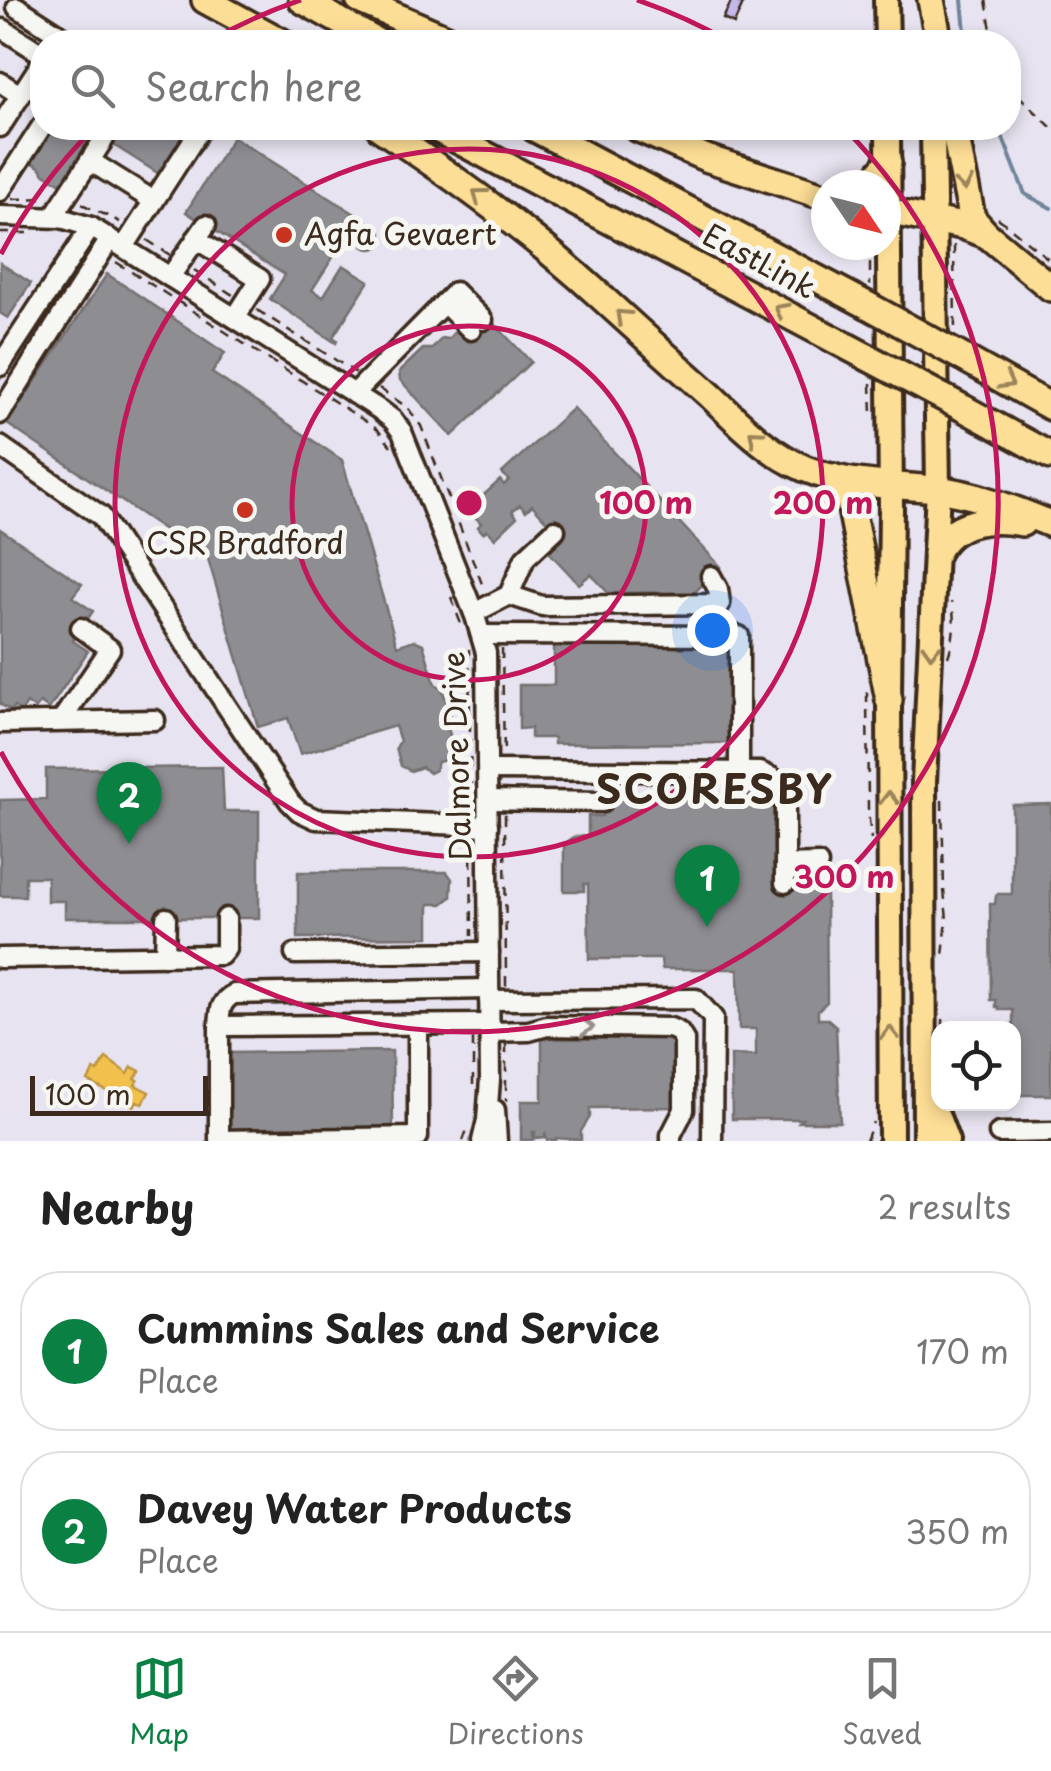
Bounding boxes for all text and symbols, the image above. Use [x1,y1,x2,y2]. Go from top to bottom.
search box [30,30,1021,140]
text: Search here [145,57,362,114]
icon: search [65,58,120,113]
north arrow [811,170,901,260]
one-way arrow [953,175,974,192]
one-way arrow [472,190,490,207]
place label: Agfa Gevaert [304,210,497,255]
street label: EastLink [696,211,825,308]
marker: Agfa Gevaert [273,224,295,246]
one-way arrow [774,303,792,323]
one-way arrow [615,310,634,328]
one-way arrow [996,370,1014,389]
one-way arrow [748,430,767,448]
text: 100 m [599,479,693,524]
text: 200 m [773,479,873,524]
centre of rings [451,485,487,521]
marker: CSR Bradford [234,499,256,521]
place label: CSR Bradford [146,519,344,564]
your location [687,605,738,656]
one-way arrow [921,643,942,659]
street label: Dalmore Drive [429,651,482,861]
district label: SCORESBY [596,757,834,818]
pin: 2 [96,762,162,844]
one-way arrow [878,790,900,806]
pin: 1 [674,844,740,927]
text: 300 m [793,853,895,898]
one-way arrow [579,1016,595,1037]
map controls [931,1021,1021,1111]
button: locate [931,1021,1021,1111]
one-way arrow [880,1025,901,1041]
scale bar [30,1071,208,1116]
text: 100 m [45,1072,131,1115]
text: Nearby [40,1175,194,1238]
text: 2 results [878,1182,1011,1230]
text: Cummins Sales and Service [137,1299,660,1356]
text: 1 [67,1327,82,1375]
text: 170 m [916,1327,1009,1375]
text: Place [137,1356,219,1404]
text: Davey Water Products [137,1479,572,1536]
text: 2 [63,1507,86,1555]
text: 350 m [905,1507,1009,1555]
text: Place [137,1536,219,1584]
tab: Map [129,1651,189,1754]
tab: Directions [448,1651,584,1754]
tab: Saved [842,1651,922,1754]

